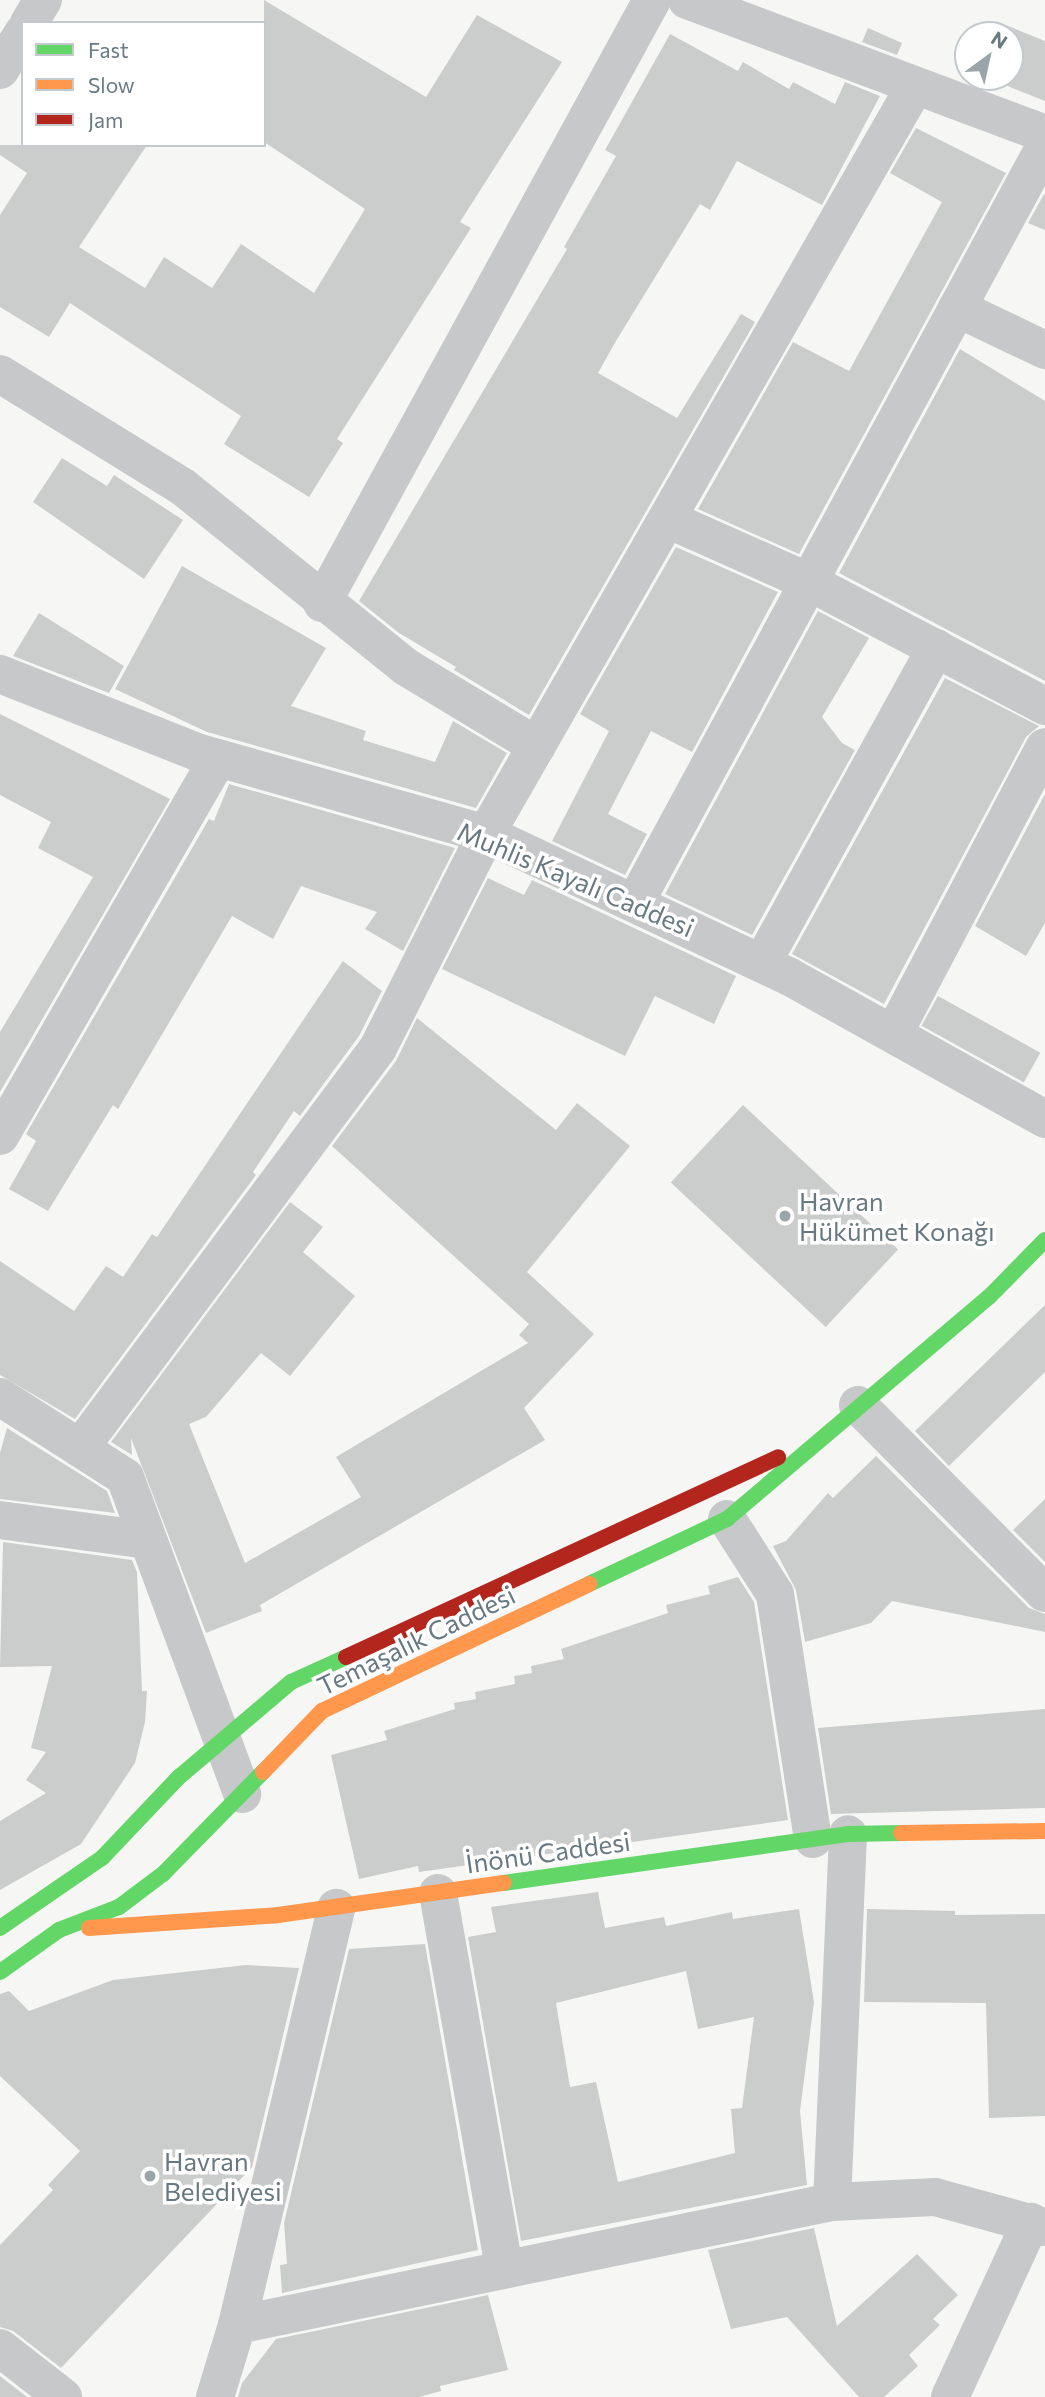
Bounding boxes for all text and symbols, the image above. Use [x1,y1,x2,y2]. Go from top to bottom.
legend [21,21,266,147]
north arrow [954,21,1024,91]
text: N [987,26,1012,53]
text: Fast [88,37,129,62]
text: Slow [88,72,135,97]
text: Jam [88,107,123,132]
street label: Muhlis Kayalı Caddesi [453,815,699,943]
place label: Havran Hükümet Konağı [799,1185,995,1246]
marker: Havran Hükümet Konağı [777,1208,793,1224]
street label: Temaşalık Caddesi [312,1579,520,1701]
street label: İnönü Caddesi [464,1825,632,1879]
place label: Havran Belediyesi [164,2145,282,2206]
marker: Havran Belediyesi [142,2168,158,2184]

